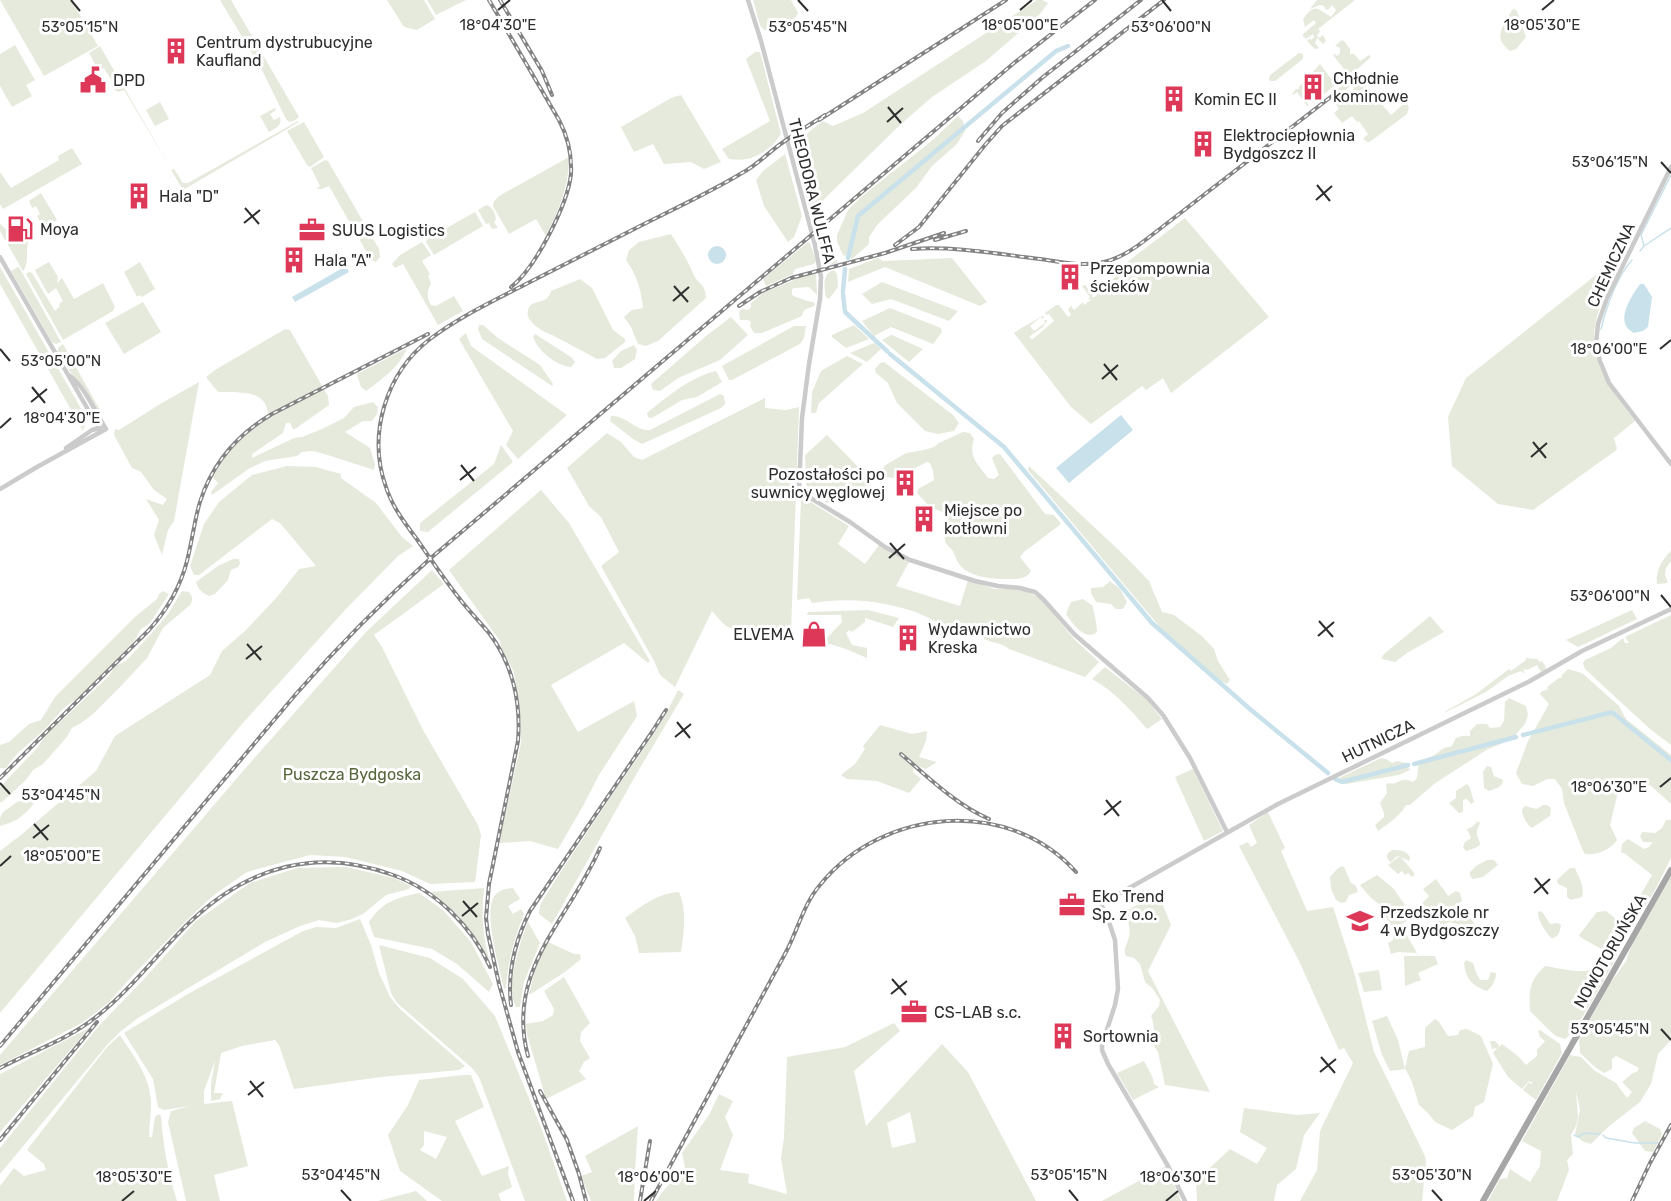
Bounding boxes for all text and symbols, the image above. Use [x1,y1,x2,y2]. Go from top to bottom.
text: 18°04'30"E [460,16,536,34]
text: 18°05'00"E [981,16,1059,34]
text: 18°05'30"E [1504,16,1580,34]
text: 53°05'15"N [42,18,118,36]
text: 53°05'45"N [769,18,847,36]
text: 53°06'00"N [1131,18,1211,36]
place label: Centrum dystrubucyjne Kaufland [196,33,373,70]
building icon: Centrum dystrubucyjne Kaufland [161,36,191,66]
public building icon: DPD [78,65,108,95]
place label: Chłodnie kominowe [1333,69,1408,106]
place label: DPD [113,71,145,90]
building icon: Chłodnie kominowe [1298,72,1328,102]
building icon: Komin EC II [1159,84,1189,114]
place label: Komin EC II [1194,90,1277,109]
street label: THEODORA WULFFA [785,116,839,266]
place label: Elektrociepłownia Bydgoszcz II [1223,126,1355,163]
building icon: Elektrociepłownia Bydgoszcz II [1188,129,1218,159]
text: 53°06'15"N [1572,153,1648,171]
building icon: Hala "D" [124,181,154,211]
place label: Hala "D" [159,187,219,206]
fuel station icon: Moya [5,214,35,244]
office icon: SUUS Logistics [297,215,327,245]
place label: Moya [40,220,79,239]
street label: CHEMICZNA [1583,220,1639,310]
place label: SUUS Logistics [332,221,445,240]
building icon: Hala "A" [279,245,309,275]
place label: Hala "A" [314,251,371,270]
place label: Przepompownia ścieków [1090,259,1210,296]
building icon: Przepompownia ścieków [1055,262,1085,292]
text: 18°06'00"E [1571,340,1647,358]
text: 53°05'00"N [21,352,101,370]
text: 18°04'30"E [24,409,100,427]
place label: Pozostałości po suwnicy węglowej [751,465,885,503]
building icon: Pozostałości po suwnicy węglowej [890,468,920,498]
place label: Miejsce po kotłowni [944,501,1022,538]
building icon: Miejsce po kotłowni [909,504,939,534]
text: 53°06'00"N [1570,587,1650,605]
shop icon: ELVEMA [799,619,829,649]
place label: Wydawnictwo Kreska [928,620,1031,657]
building icon: Wydawnictwo Kreska [893,623,923,653]
place label: ELVEMA [733,625,794,644]
street label: HUTNICZA [1339,715,1418,767]
park label: Puszcza Bydgoska [283,765,421,784]
text: 18°06'30"E [1571,778,1647,796]
text: 53°04'45"N [22,786,101,804]
text: 18°05'00"E [23,847,101,865]
place label: Eko Trend Sp. z o.o. [1092,887,1164,924]
office icon: Eko Trend Sp. z o.o. [1057,890,1087,920]
street label: NOWOTORUŃSKA [1570,891,1650,1011]
place label: Przedszkole nr 4 w Bydgoszczy [1380,903,1500,940]
school or university icon: Przedszkole nr 4 w Bydgoszczy [1345,906,1375,936]
office icon: CS-LAB s.c. [899,997,929,1027]
place label: CS-LAB s.c. [934,1003,1021,1022]
text: 53°05'45"N [1571,1020,1649,1038]
building icon: Sortownia [1048,1021,1078,1051]
place label: Sortownia [1083,1027,1159,1046]
text: 53°04'45"N [302,1166,381,1184]
text: 53°05'15"N [1031,1166,1107,1184]
text: 53°05'30"N [1392,1166,1472,1184]
text: 18°05'30"E [96,1168,172,1186]
text: 18°06'00"E [618,1168,694,1186]
text: 18°06'30"E [1140,1168,1216,1186]

